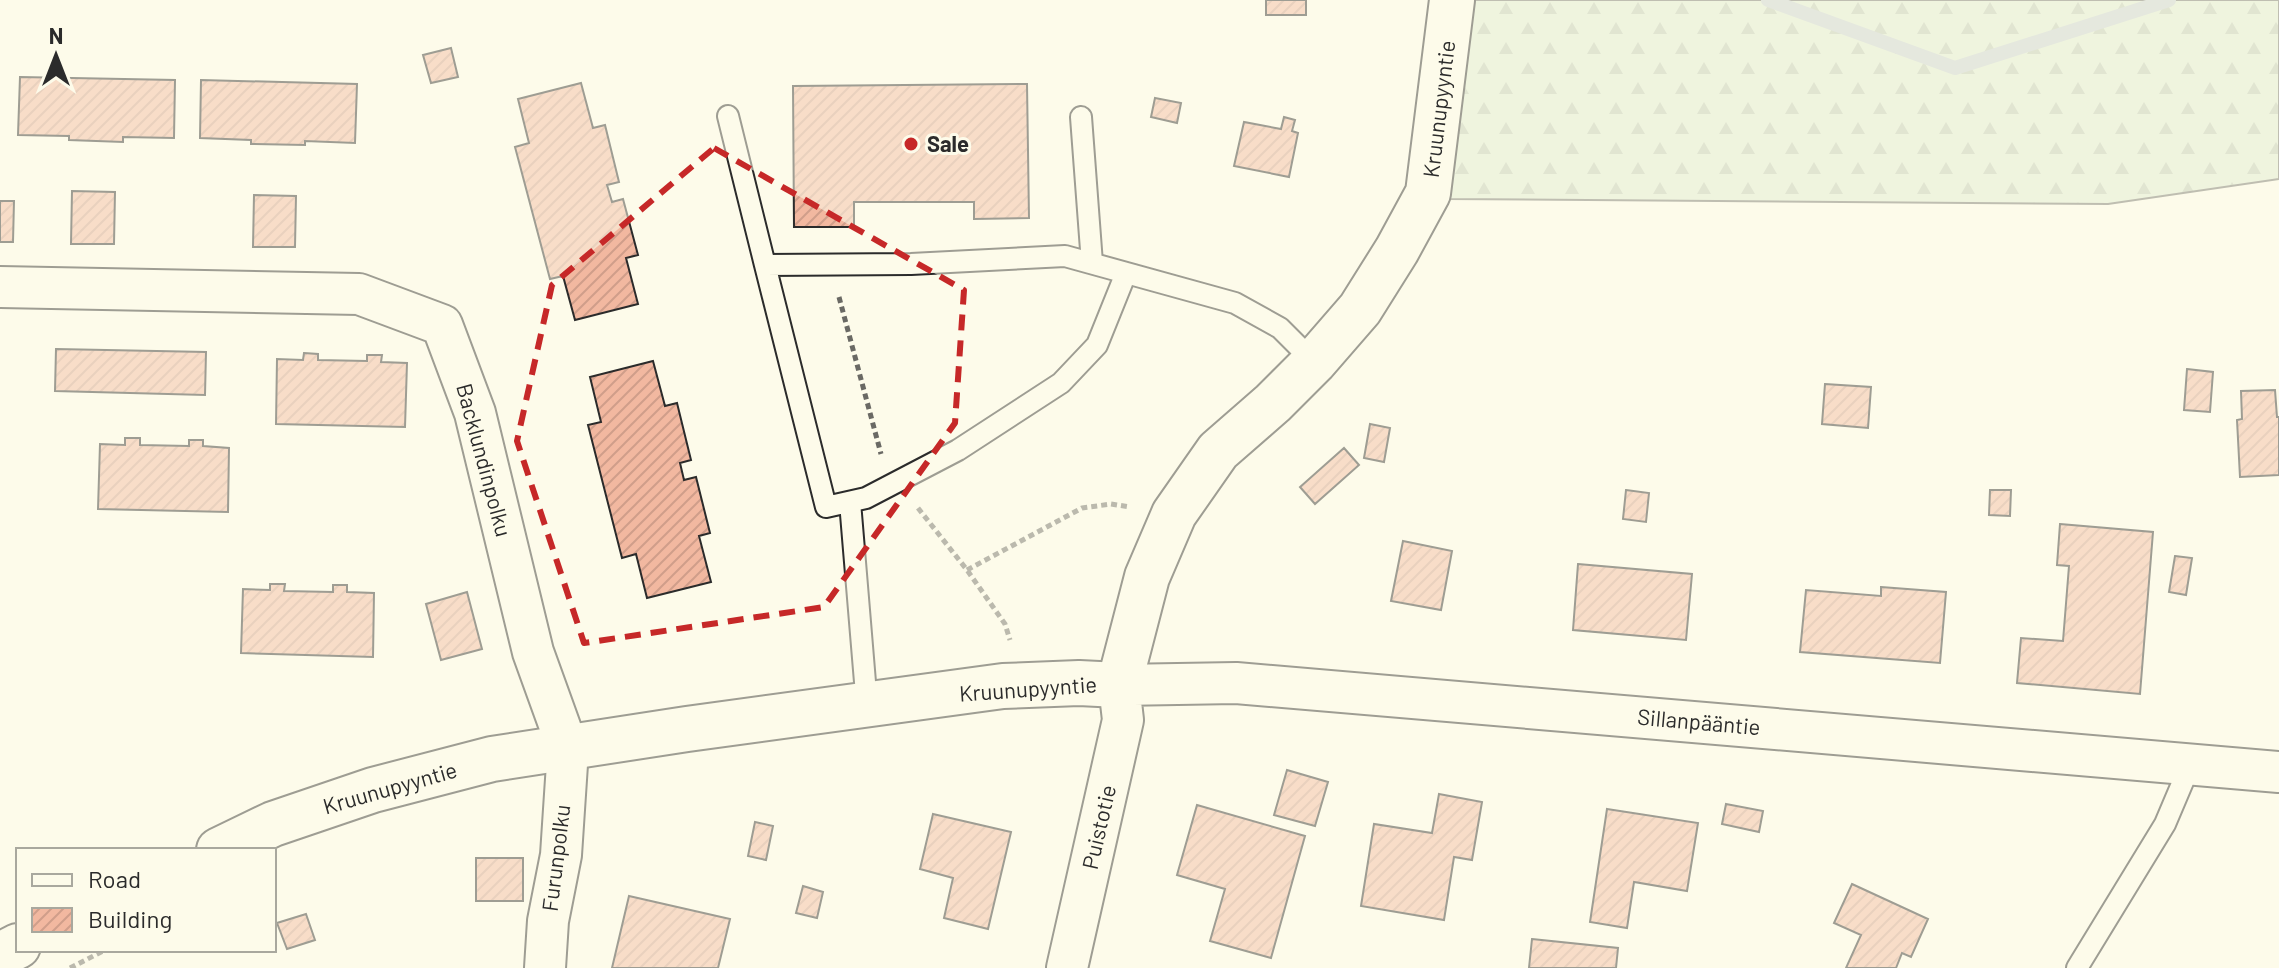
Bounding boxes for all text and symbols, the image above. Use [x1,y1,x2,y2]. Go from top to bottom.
north arrow [16,16,96,96]
text: N [49,22,63,48]
street label: Kruunupyyntie [1417,39,1459,179]
place label: Sale [927,130,969,156]
marker: Sale [902,135,920,153]
street label: Backlundinpolku [452,380,518,539]
street label: Kruunupyyntie [958,670,1098,706]
street label: Sillanpääntie [1636,703,1762,739]
street label: Kruunupyyntie [320,756,460,819]
street label: Puistotie [1076,782,1120,872]
street label: Furunpolku [536,803,574,913]
legend [16,848,276,952]
text: Road [88,864,141,893]
text: Building [88,904,172,933]

